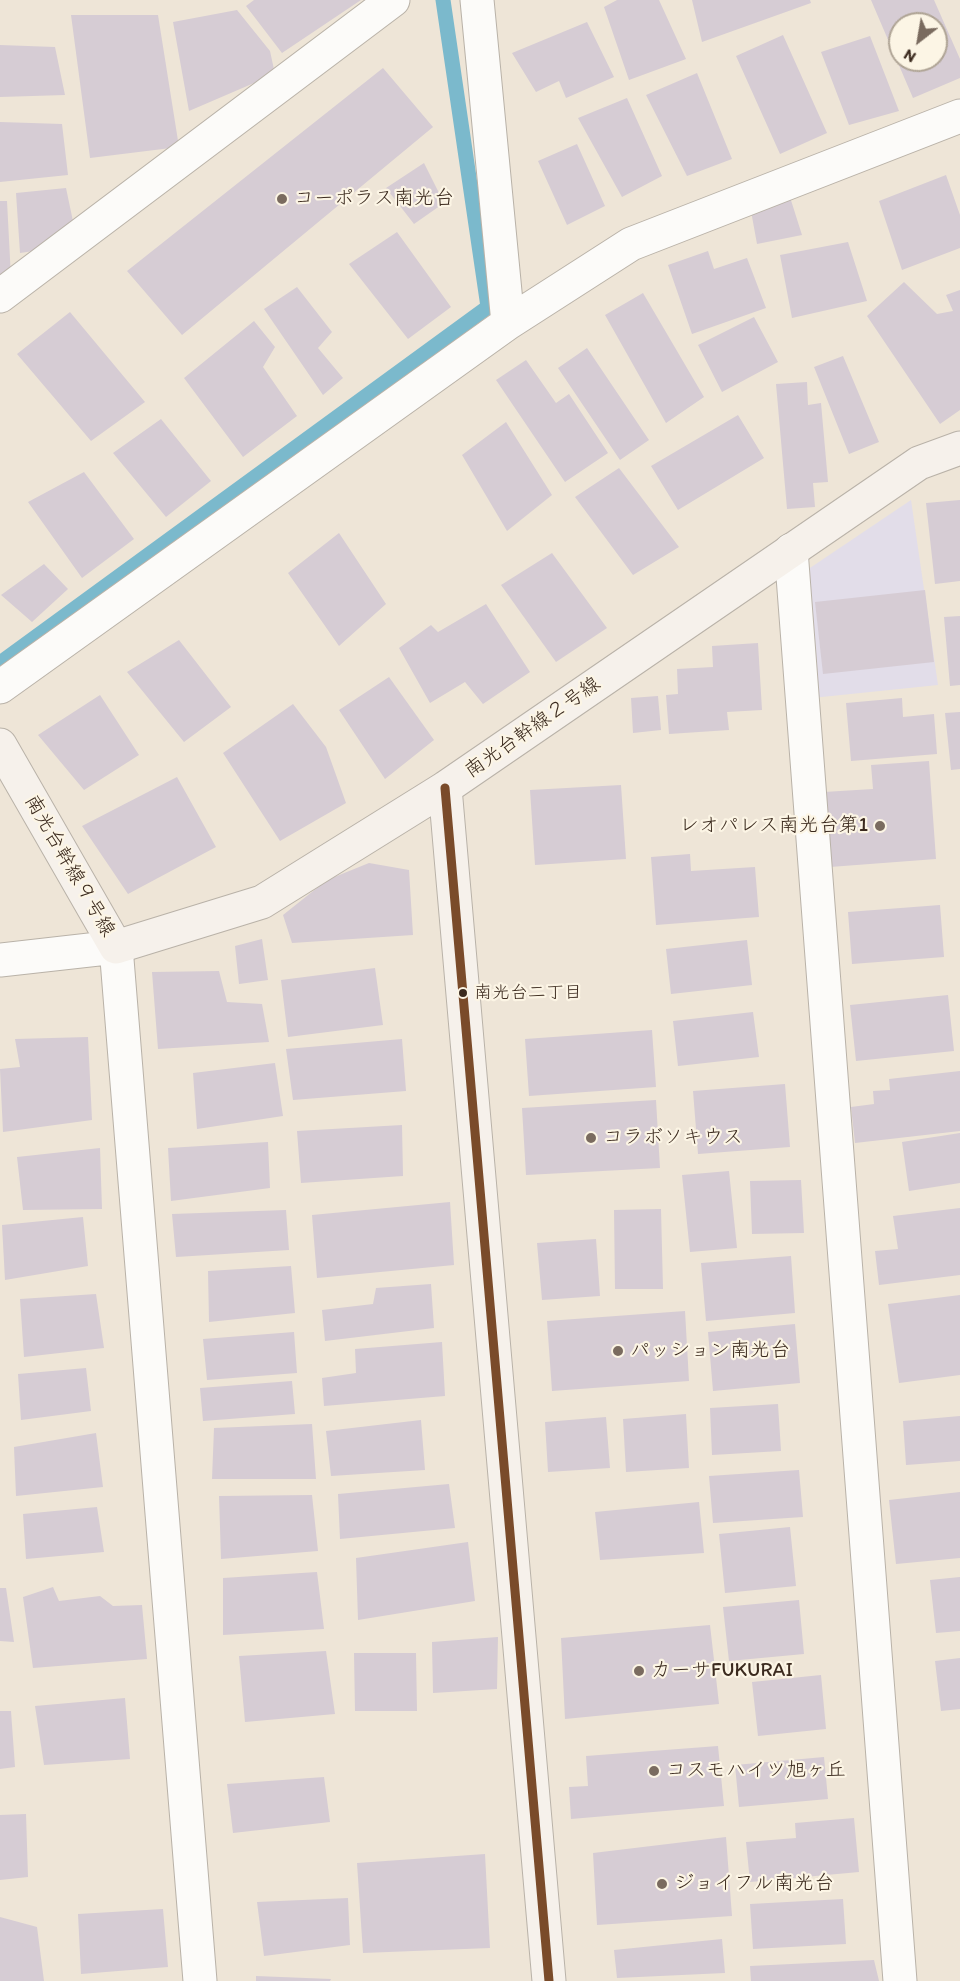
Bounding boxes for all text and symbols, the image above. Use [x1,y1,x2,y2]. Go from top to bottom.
north arrow [888,12,948,72]
text: N [900,45,919,67]
place label: コーポラス南光台 [294,187,454,211]
marker: コーポラス南光台 [275,192,289,206]
street label: 南光台幹線２号線 [461,672,605,784]
street label: 南光台幹線９号線 [19,791,119,941]
place label: レオパレス南光台第1 [679,814,868,838]
marker: レオパレス南光台第1 [873,819,887,833]
place label: 南光台二丁目 [474,982,582,1004]
marker: 南光台二丁目 [457,987,469,999]
place label: コラボソキウス [603,1126,743,1150]
marker: コラボソキウス [584,1131,598,1145]
place label: パッション南光台 [630,1339,790,1363]
marker: パッション南光台 [611,1344,625,1358]
place label: カーサFUKURAI [651,1659,793,1683]
marker: カーサFUKURAI [632,1664,646,1678]
place label: コスモハイツ旭ヶ丘 [666,1759,846,1783]
marker: コスモハイツ旭ヶ丘 [647,1764,661,1778]
place label: ジョイフル南光台 [674,1872,834,1896]
marker: ジョイフル南光台 [655,1877,669,1891]

